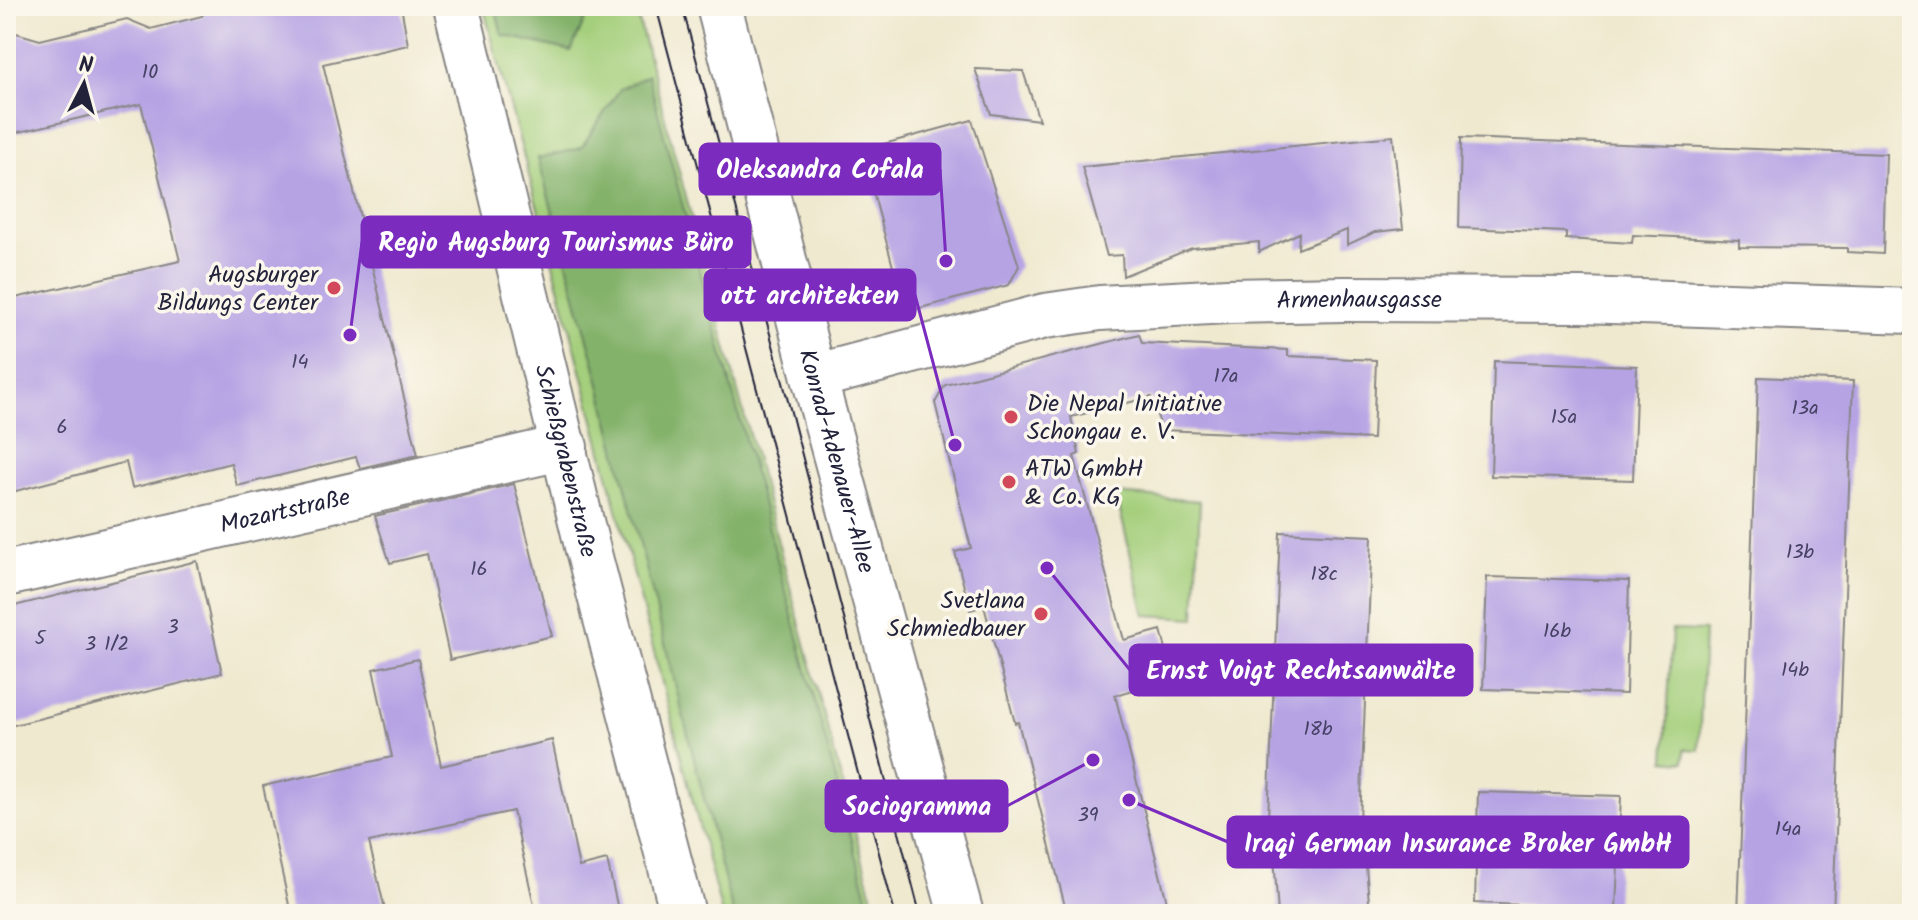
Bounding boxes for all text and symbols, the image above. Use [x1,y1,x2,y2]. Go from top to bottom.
north arrow [44,44,124,124]
text: N [77,48,95,85]
house number: 10 [142,57,158,89]
callout: Oleksandra Cofala [700,144,940,194]
text: Oleksandra Cofala [716,150,924,192]
callout: Regio Augsburg Tourismus Büro [362,217,750,267]
text: Regio Augsburg Tourismus Büro [378,223,734,265]
place label: Augsburger Bildungs Center [158,256,320,323]
callout: ott architekten [705,270,915,320]
text: ott architekten [721,276,899,318]
marker: Augsburger Bildungs Center [325,279,343,297]
street label: Armenhausgasse [1276,281,1442,321]
street label: Konrad-Adenauer-Allee [787,345,885,578]
house number: 14 [291,347,309,379]
street label: Schießgrabenstraße [523,361,607,562]
house number: 17a [1214,361,1238,393]
place label: Die Nepal Initiative Schongau e. V. [1027,385,1222,452]
house number: 13a [1791,393,1819,425]
house number: 15a [1551,402,1577,434]
marker: Die Nepal Initiative Schongau e. V. [1002,408,1020,426]
house number: 6 [56,412,68,444]
place label: ATW GmbH & Co. KG [1025,450,1143,517]
marker: ATW GmbH & Co. KG [1000,473,1018,491]
street label: Mozartstraße [216,478,354,546]
house number: 13b [1786,537,1815,569]
house number: 16 [470,554,488,586]
house number: 18c [1310,559,1338,591]
place label: Svetlana Schmiedbauer [887,582,1027,649]
marker: Svetlana Schmiedbauer [1032,605,1050,623]
house number: 3 [167,612,179,644]
house number: 16b [1543,616,1571,648]
house number: 5 [35,623,47,655]
house number: 3 1/2 [85,629,129,661]
callout: Ernst Voigt Rechtsanwälte [1130,645,1472,695]
text: Ernst Voigt Rechtsanwälte [1146,651,1456,693]
house number: 14b [1781,655,1809,687]
house number: 18b [1304,714,1333,746]
callout: Sociogramma [826,781,1007,831]
text: Sociogramma [843,787,991,829]
house number: 39 [1077,800,1099,832]
house number: 14a [1775,814,1801,846]
callout: Iraqi German Insurance Broker GmbH [1228,817,1688,867]
text: Iraqi German Insurance Broker GmbH [1244,824,1672,866]

